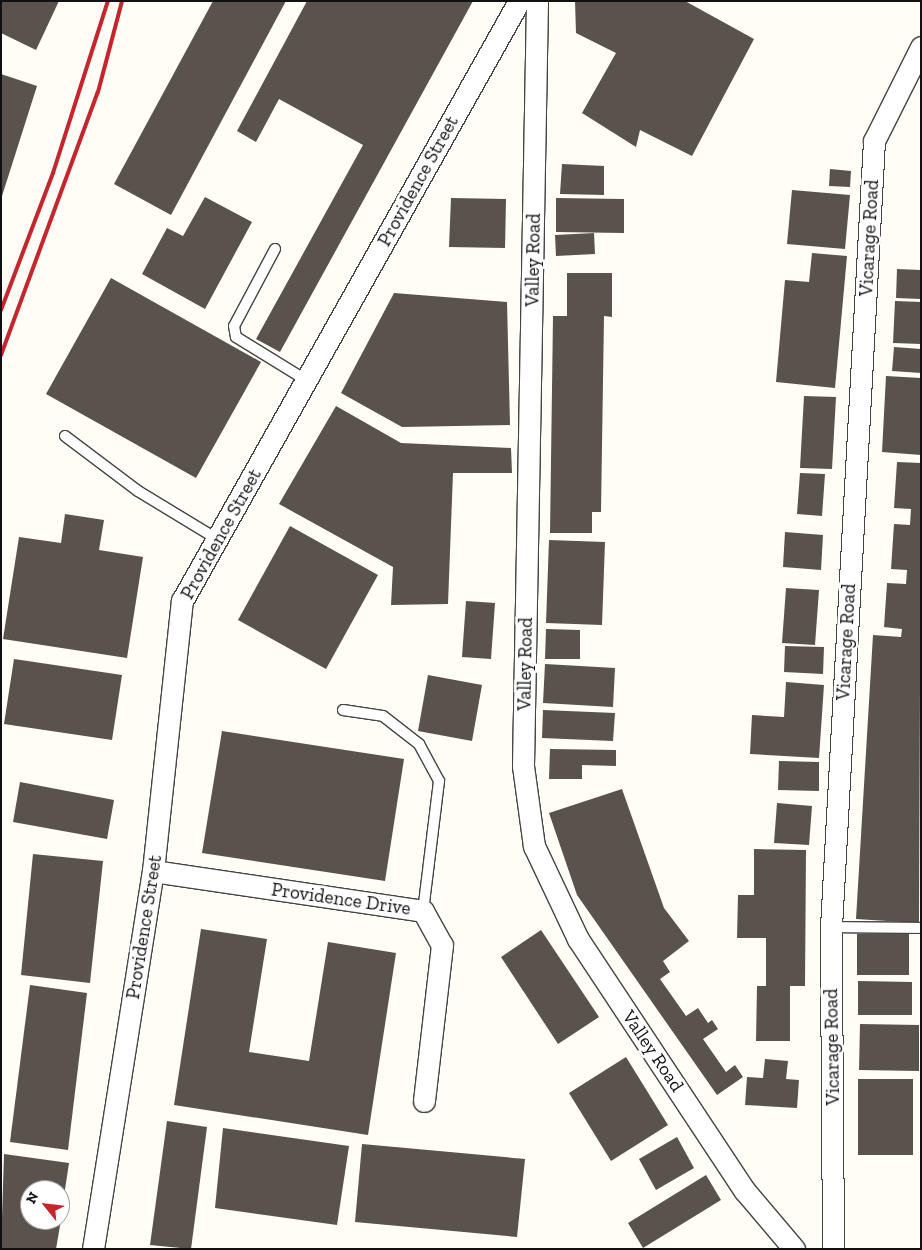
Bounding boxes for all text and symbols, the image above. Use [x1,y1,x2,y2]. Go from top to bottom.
street label: Providence Street [373,112,463,250]
street label: Vicarage Road [855,179,883,297]
street label: Valley Road [521,213,545,307]
street label: Providence Street [176,465,266,603]
street label: Vicarage Road [832,583,860,701]
street label: Valley Road [513,617,537,711]
street label: Providence Street [121,853,167,1001]
street label: Providence Drive [270,878,412,920]
street label: Vicarage Road [820,988,844,1106]
street label: Valley Road [617,1006,689,1096]
north arrow [20,1180,70,1230]
text: N [22,1189,42,1207]

